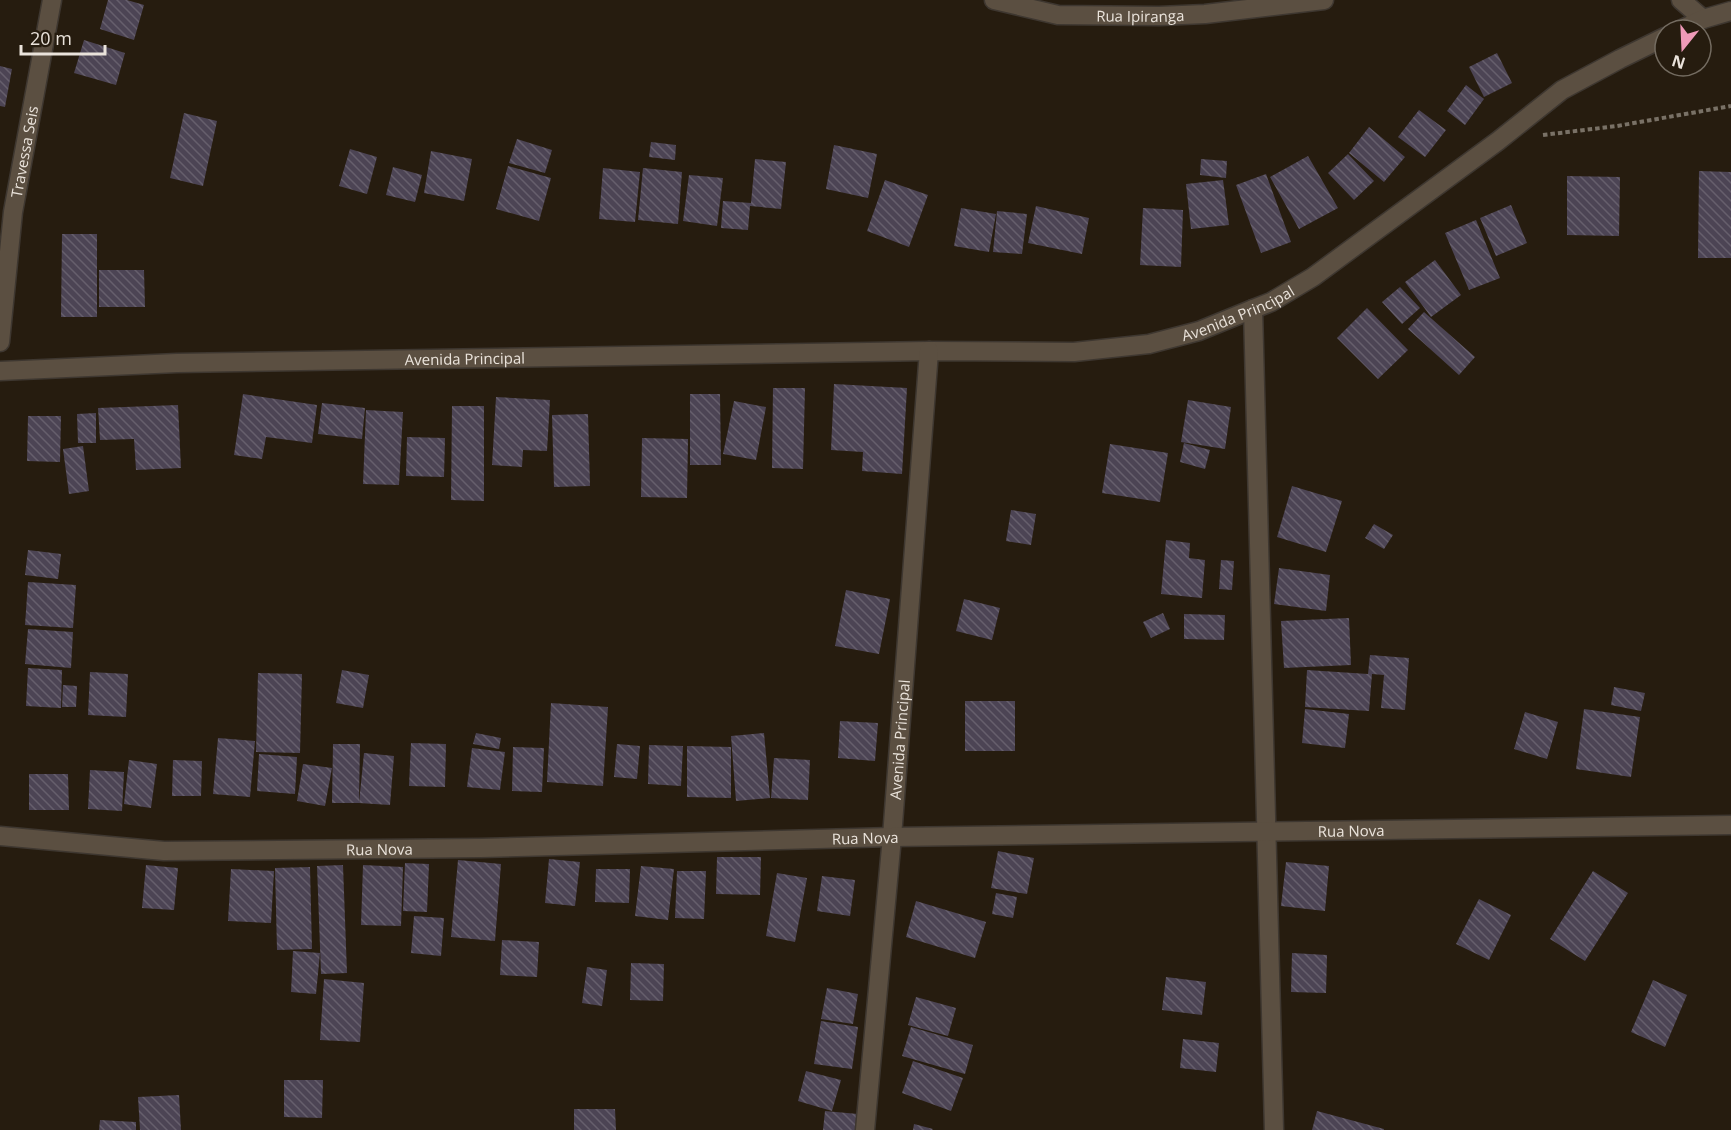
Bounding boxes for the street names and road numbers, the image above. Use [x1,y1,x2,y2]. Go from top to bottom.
street label: Rua Ipiranga [1096,5,1185,26]
street label: Travessa Seis [6,104,42,199]
street label: Avenida Principal [1180,281,1298,345]
street label: Avenida Principal [404,347,525,369]
street label: Avenida Principal [885,679,914,800]
street label: Rua Nova [1318,820,1385,841]
street label: Rua Nova [831,827,899,849]
street label: Rua Nova [346,839,413,859]

